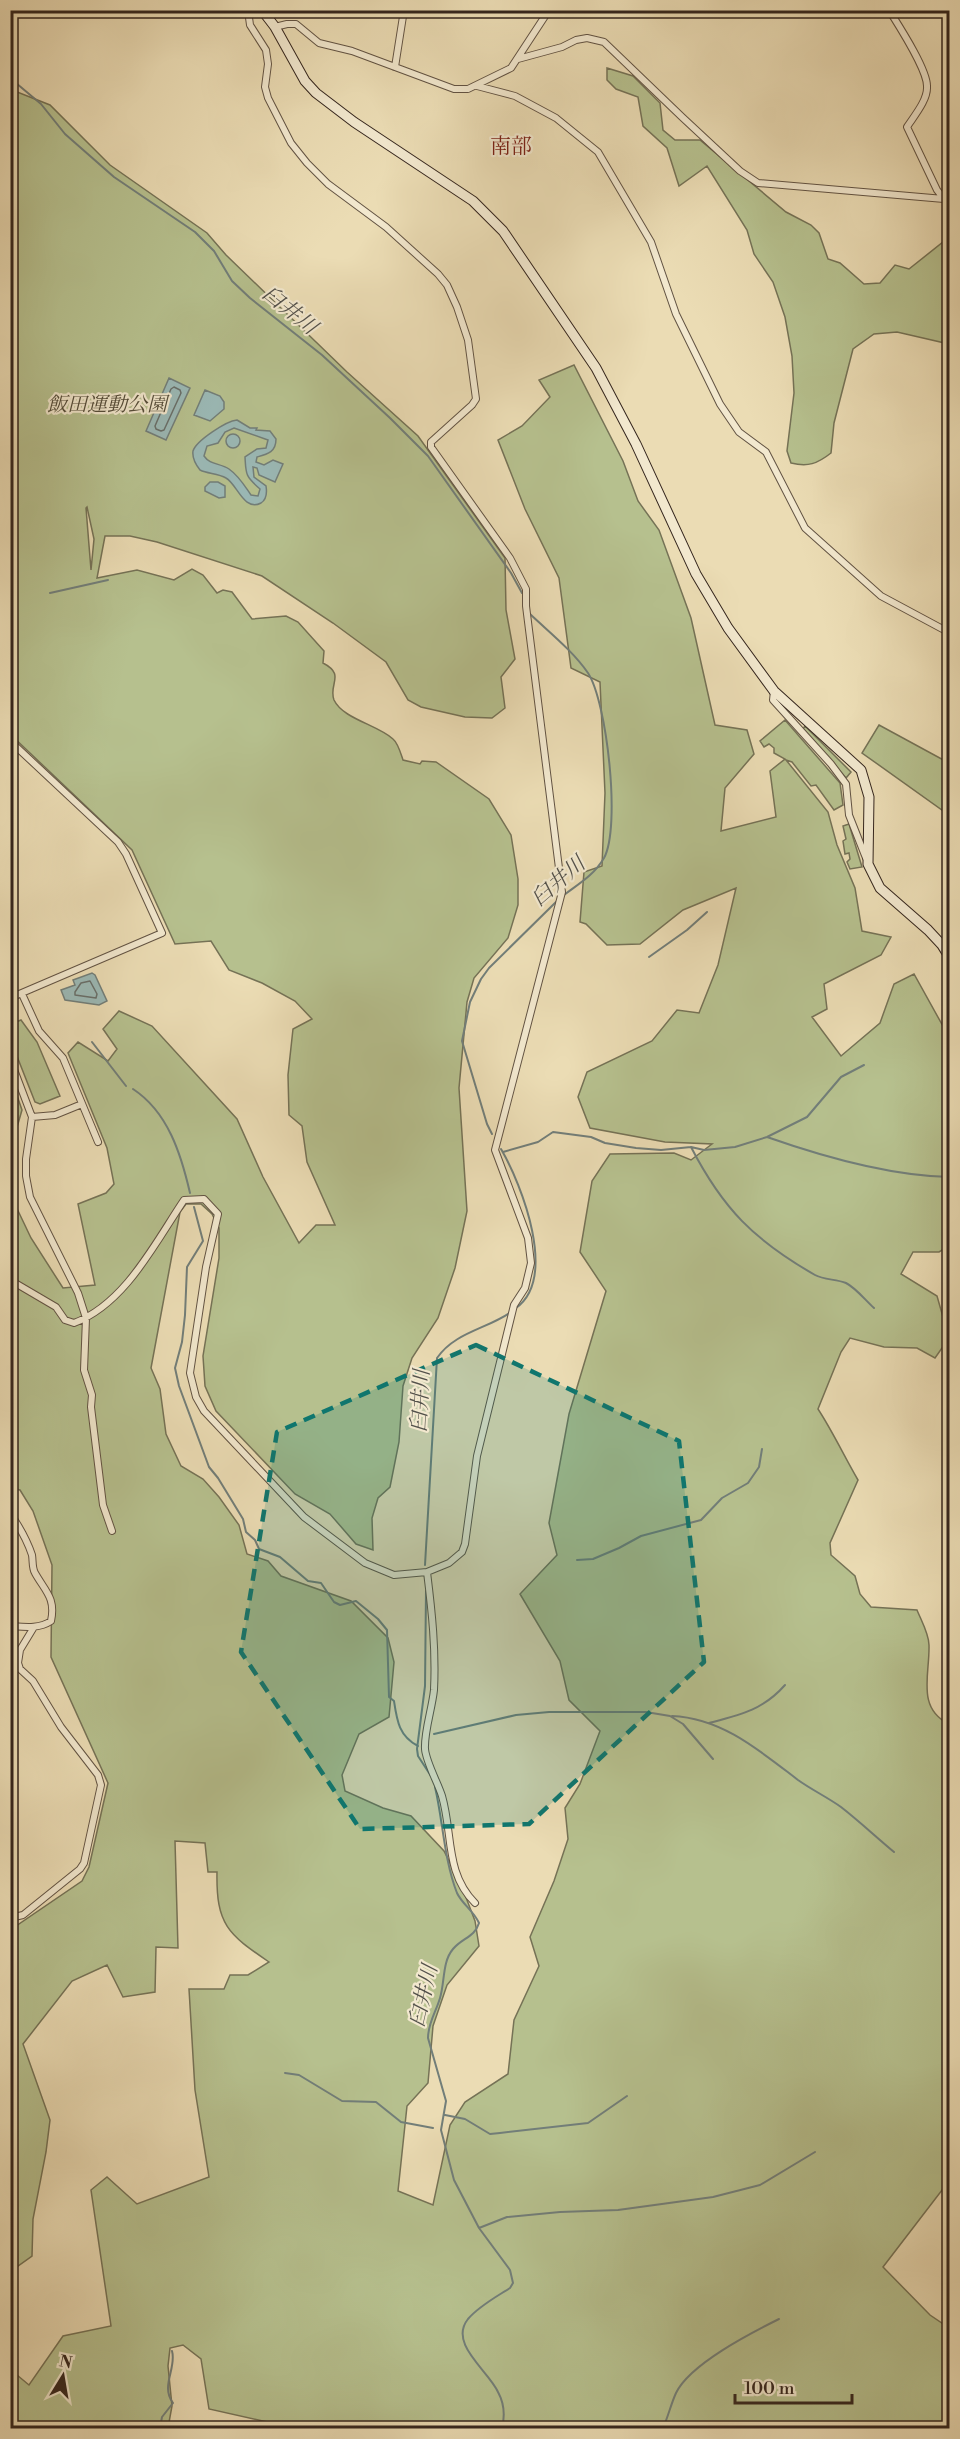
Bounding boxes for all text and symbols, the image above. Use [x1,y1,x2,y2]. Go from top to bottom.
district label: 南部 [490,134,532,160]
water label: 臼井川 [257,281,324,342]
park label: 飯田運動公園 [47,393,170,418]
water label: 臼井川 [526,850,592,912]
water label: 臼井川 [406,1367,436,1433]
water label: 臼井川 [404,1961,444,2030]
north arrow [33,2346,93,2406]
text: N [58,2351,74,2373]
scale bar [735,2367,852,2405]
text: 100 m [744,2377,795,2400]

